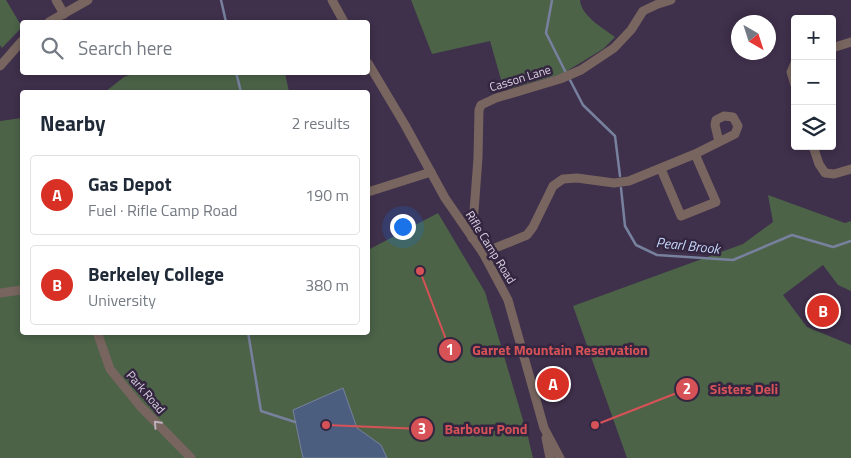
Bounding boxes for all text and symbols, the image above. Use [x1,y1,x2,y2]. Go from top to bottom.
north arrow [731,15,776,60]
map controls [791,15,836,150]
button: + [791,15,836,60]
search box [20,20,370,75]
text: Search here [78,33,172,62]
icon: search [38,34,66,62]
street label: Casson Lane [487,60,553,96]
button: − [791,60,836,105]
button: layers [791,105,836,150]
text: Nearby [40,107,105,139]
text: 2 results [291,111,350,135]
text: Gas Depot [88,169,172,198]
text: A [52,183,62,207]
text: 190 m [305,183,349,207]
text: Fuel · Rifle Camp Road [88,198,238,222]
street label: Rifle Camp Road [461,207,521,287]
your location [390,214,416,240]
water label: Pearl Brook [655,231,723,259]
text: Berkeley College [88,259,224,288]
text: B [52,273,62,297]
text: 380 m [305,273,349,297]
text: University [88,288,156,312]
pin: B [807,292,839,330]
callout: Garret Mountain Reservation [437,335,658,364]
text: 1 [446,338,454,361]
text: Garret Mountain Reservation [472,339,648,360]
pin: A [537,365,569,403]
street label: Park Road [122,366,170,418]
callout: Sisters Deli [675,374,788,403]
text: 2 [683,377,691,400]
text: Sisters Deli [710,378,778,399]
callout: Barbour Pond [409,414,538,443]
text: 3 [418,417,426,440]
text: Barbour Pond [444,418,528,439]
one-way arrow [154,420,163,429]

